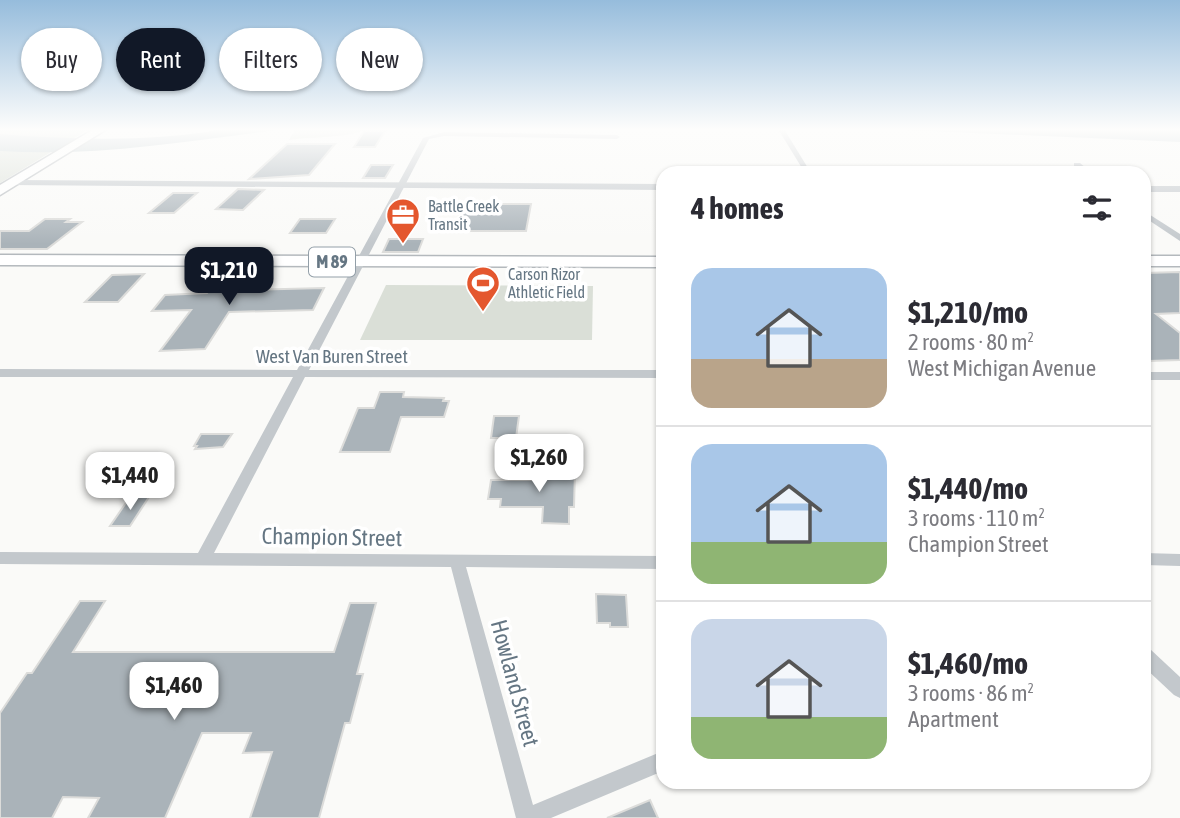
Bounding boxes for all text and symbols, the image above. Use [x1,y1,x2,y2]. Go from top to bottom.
chip: Buy [21,28,102,91]
chip: Rent [116,28,205,91]
chip: Filters [219,28,322,91]
chip: New [336,28,423,91]
icon: filters [1078,189,1116,227]
text: 4 homes [691,191,784,225]
office icon: Battle Creek Transit [384,196,422,245]
place label: Battle Creek Transit [428,197,499,233]
pin: $1,210 [172,247,286,307]
road number: M 89 [309,248,355,276]
text: $1,210 [201,257,258,283]
sports icon: Carson Rizor Athletic Field [464,264,502,313]
place label: Carson Rizor Athletic Field [508,265,585,301]
text: $1,210/mo [908,295,1028,329]
icon: home [747,296,831,380]
text: 2 rooms · 80 m² [908,329,1034,355]
street label: West Van Buren Street [256,345,408,367]
text: West Michigan Avenue [908,355,1096,381]
pin: $1,260 [482,434,596,494]
text: $1,260 [511,444,568,470]
pin: $1,440 [73,452,187,512]
text: $1,440 [102,462,159,488]
text: $1,440/mo [908,471,1028,505]
icon: home [747,472,831,556]
text: 3 rooms · 110 m² [908,505,1045,531]
street label: Champion Street [262,523,402,551]
text: Champion Street [908,531,1049,557]
street label: Howland Street [486,617,544,749]
text: $1,460/mo [908,646,1028,680]
icon: home [747,647,831,731]
pin: $1,460 [117,662,231,722]
text: $1,460 [146,672,203,698]
text: 3 rooms · 86 m² [908,680,1034,706]
text: Apartment [908,706,999,732]

